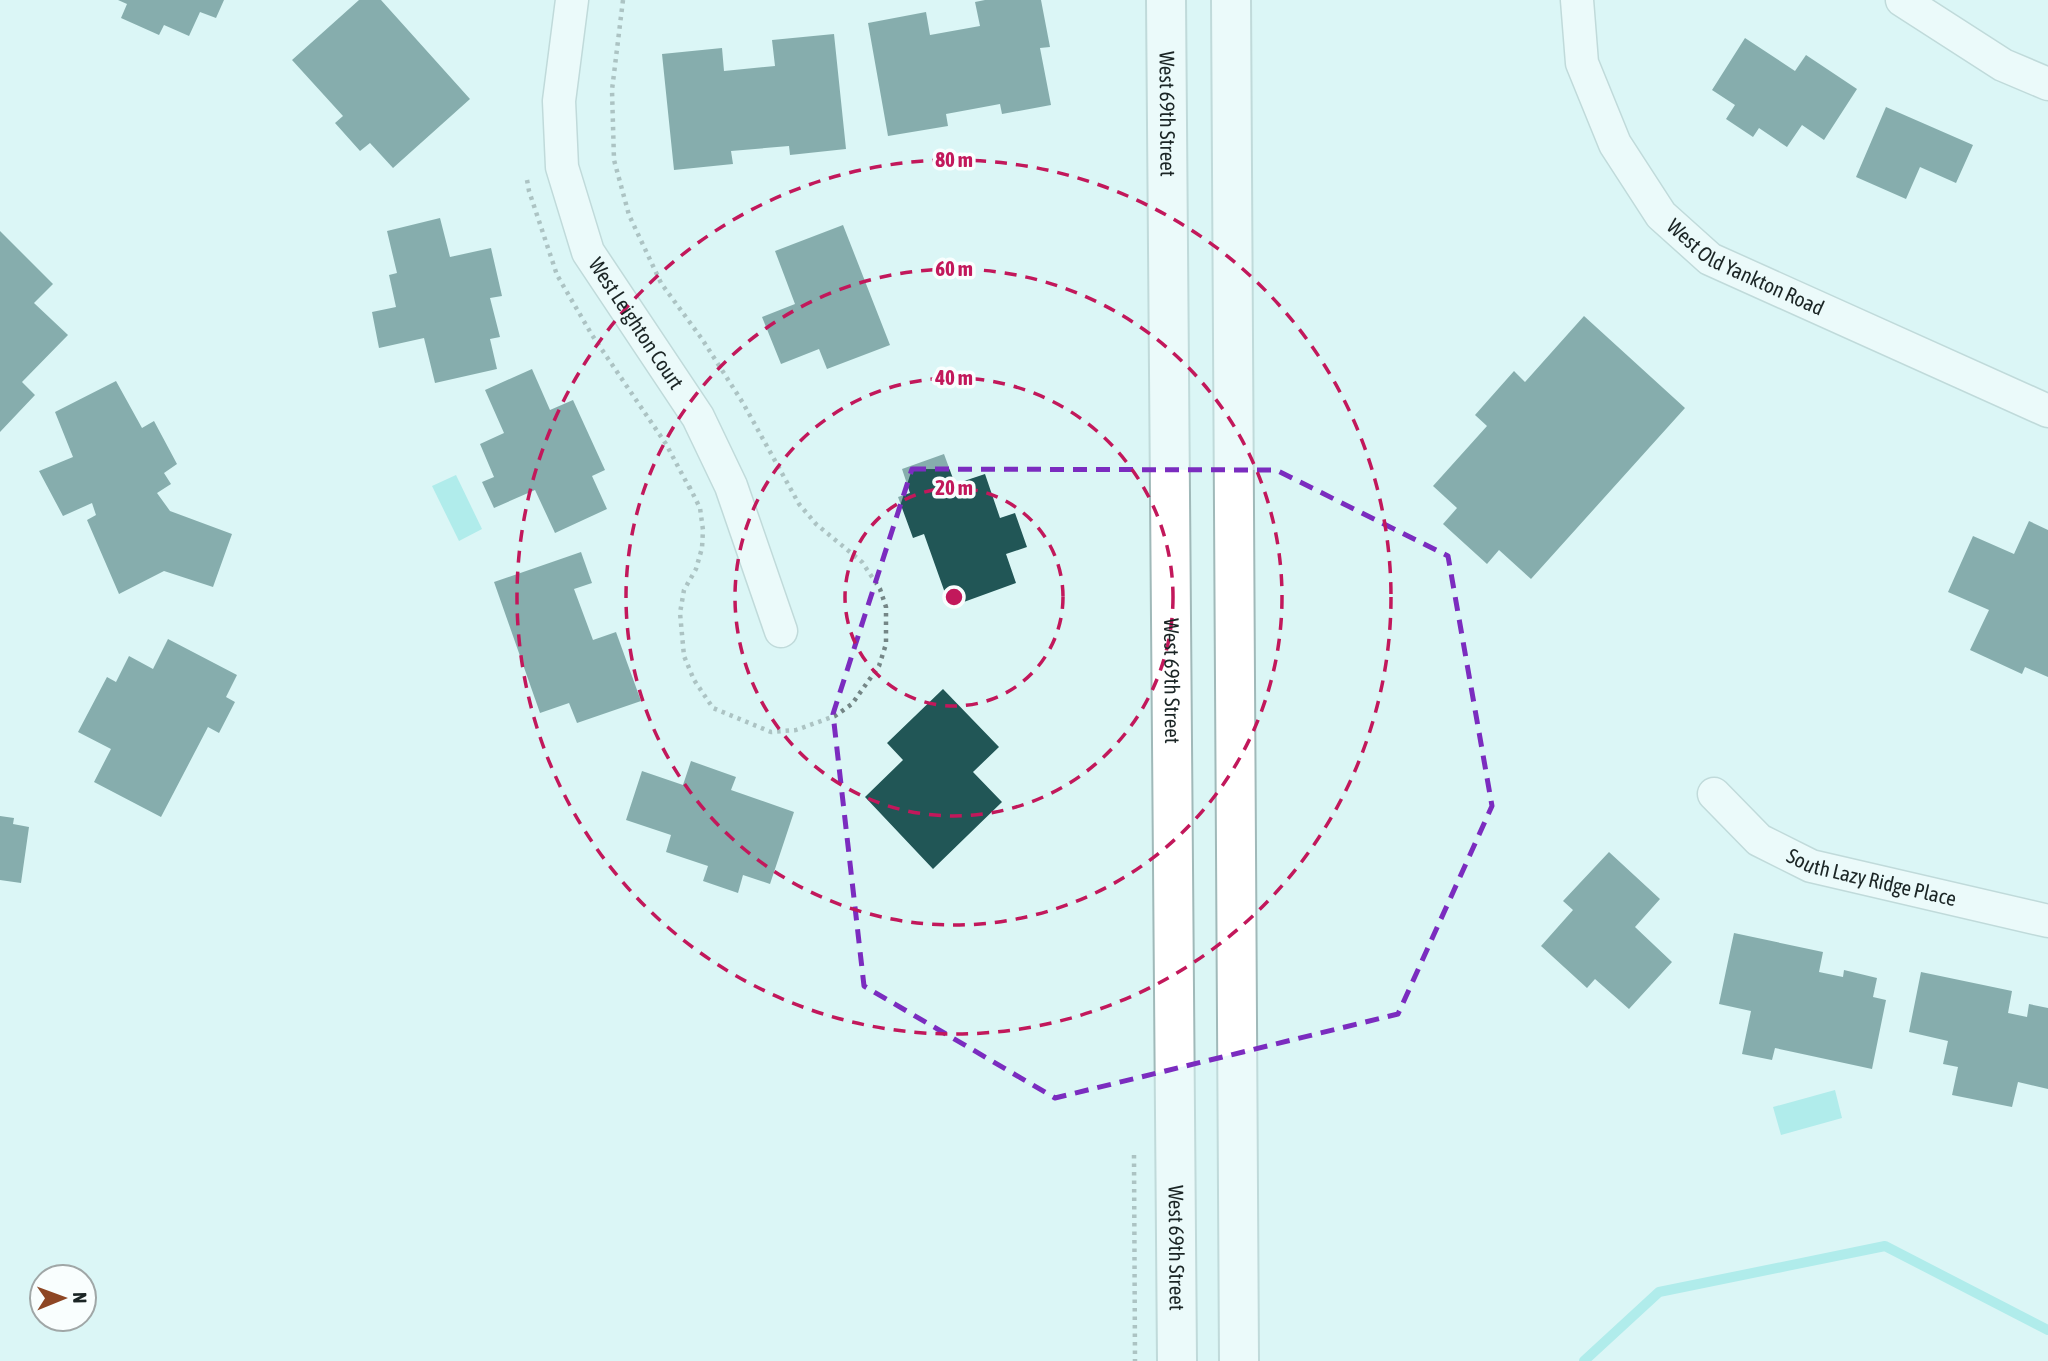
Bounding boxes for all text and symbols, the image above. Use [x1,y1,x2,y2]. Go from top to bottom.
street label: West 69th Street [1155,51,1180,177]
text: 80 m [935,147,973,171]
street label: West Old Yankton Road [1663,213,1828,320]
street label: West Leighton Court [584,253,689,393]
text: 60 m [935,256,973,280]
text: 40 m [934,365,973,389]
text: 20 m [935,475,973,499]
centre of rings [942,585,966,609]
street label: West 69th Street [1160,618,1185,744]
street label: South Lazy Ridge Place [1783,843,1959,910]
street label: West 69th Street [1165,1185,1190,1311]
north arrow [28,1263,98,1333]
text: N [69,1292,91,1304]

